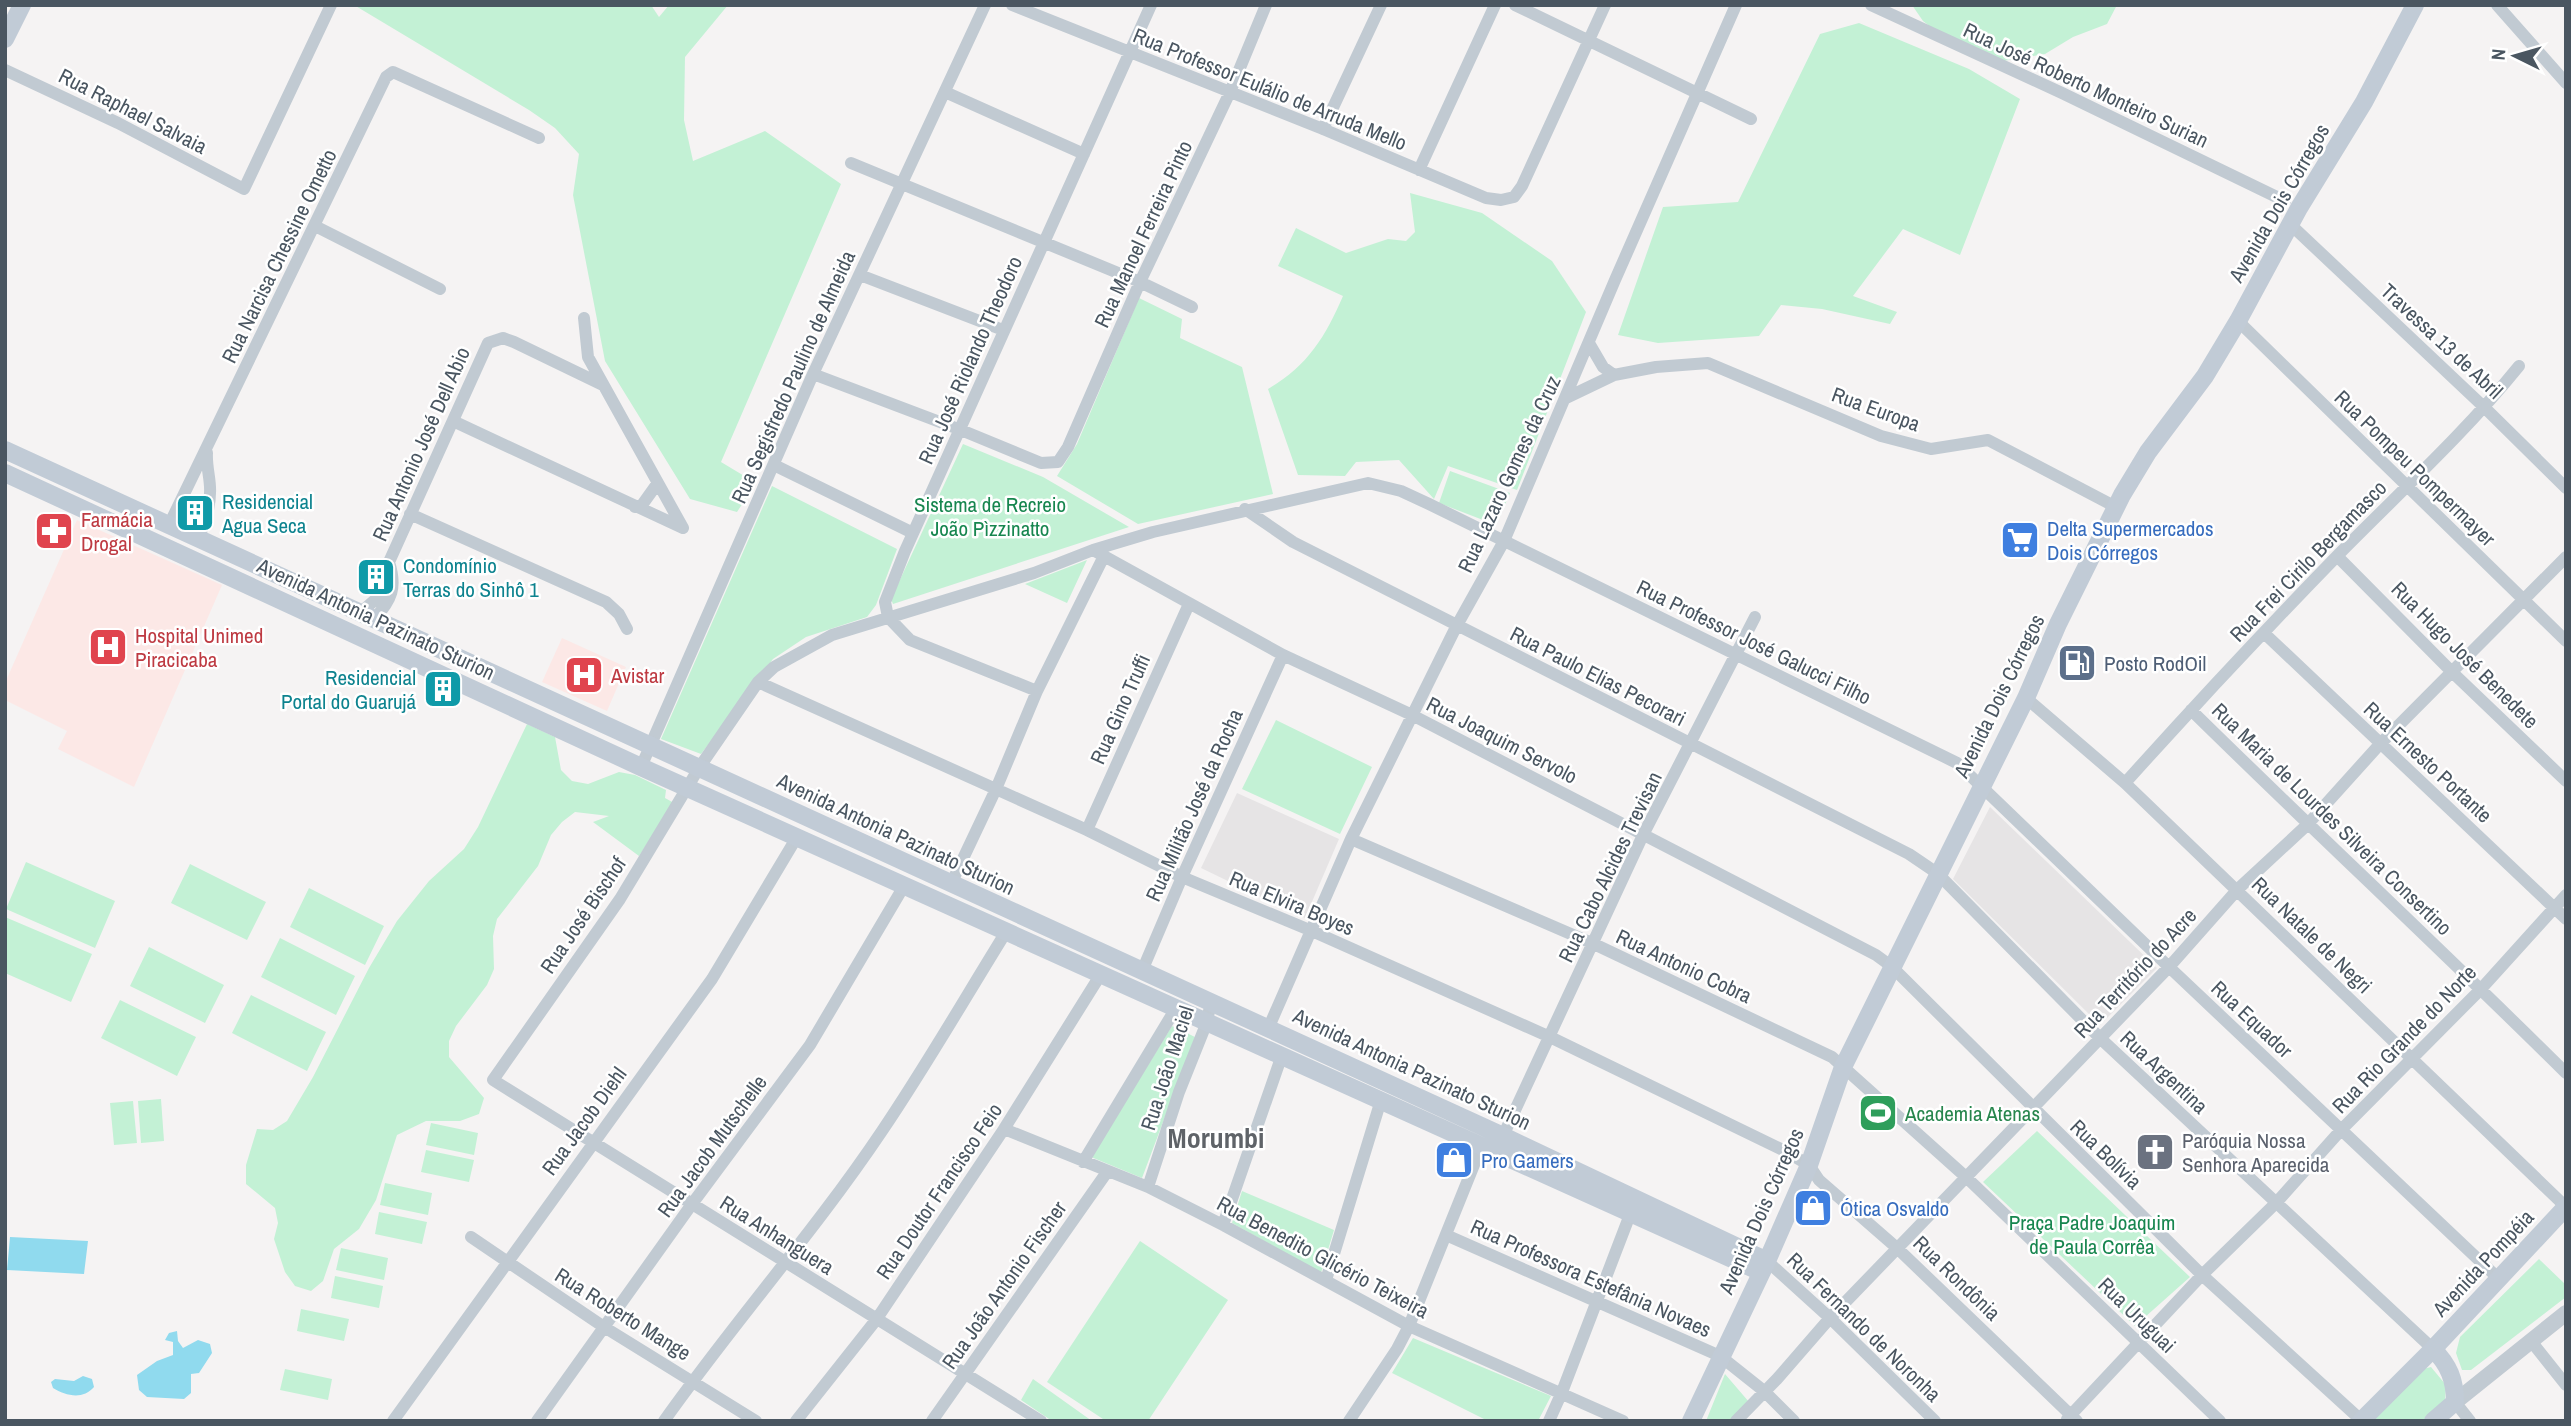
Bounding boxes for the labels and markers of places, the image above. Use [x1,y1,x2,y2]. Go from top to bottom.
place label: Residencial Agua Seca [221,487,313,540]
building icon: Residencial Agua Seca [174,492,216,534]
place label: Farmácia Drogal [81,505,153,558]
pharmacy icon: Farmácia Drogal [33,510,75,552]
place label: Delta Supermercados Dois Córregos [2047,514,2214,567]
supermarket icon: Delta Supermercados Dois Córregos [1999,519,2041,561]
place label: Condomínio Terras do Sinhô 1 [403,551,539,604]
building icon: Condomínio Terras do Sinhô 1 [355,556,397,598]
place label: Hospital Unimed Piracicaba [135,621,263,674]
hospital icon: Hospital Unimed Piracicaba [87,626,129,668]
fuel station icon: Posto RodOil [2056,642,2098,684]
place label: Posto RodOil [2104,649,2206,678]
hospital icon: Avistar [563,654,605,696]
place label: Avistar [610,661,665,690]
place label: Residencial Portal do Guarujá [281,663,416,716]
building icon: Residencial Portal do Guarujá [422,668,464,710]
sports icon: Academia Atenas [1857,1092,1899,1134]
place label: Academia Atenas [1904,1099,2040,1128]
place label: Paróquia Nossa Senhora Aparecida [2182,1126,2330,1179]
church icon: Paróquia Nossa Senhora Aparecida [2134,1131,2176,1173]
shop icon: Pro Gamers [1433,1139,1475,1181]
place label: Pro Gamers [1481,1146,1574,1175]
shop icon: Ótica Osvaldo [1792,1187,1834,1229]
place label: Ótica Osvaldo [1840,1194,1949,1223]

